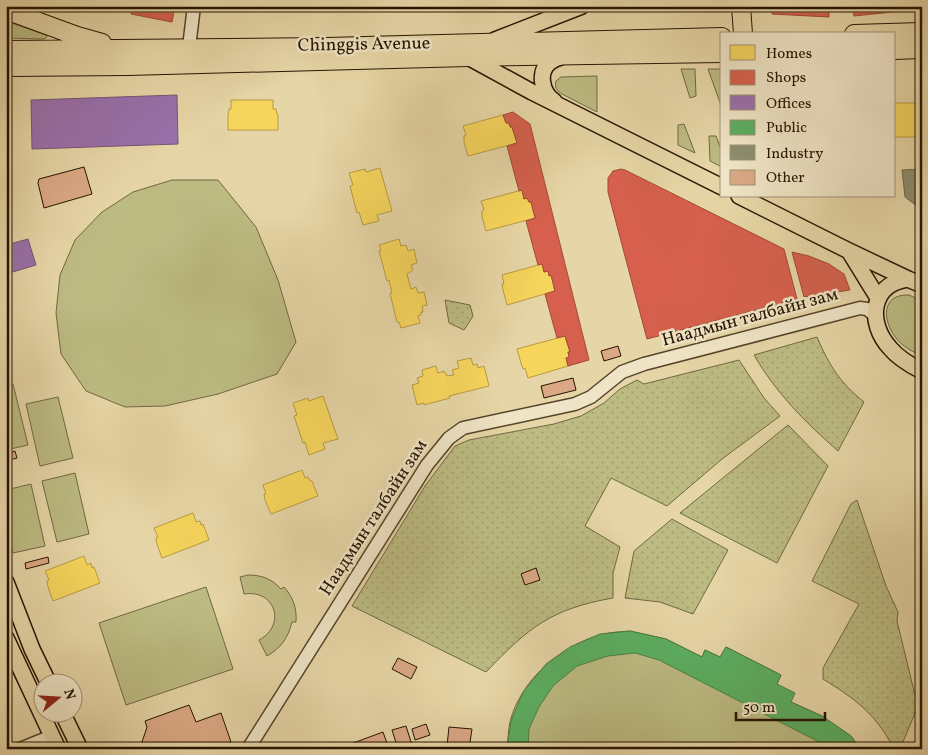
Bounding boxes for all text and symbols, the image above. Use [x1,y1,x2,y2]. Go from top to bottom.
street label: Chinggis Avenue [297,31,431,59]
legend [720,32,896,198]
text: Homes [766,44,812,65]
text: Shops [766,68,806,89]
text: Offices [766,94,811,115]
text: Public [766,118,807,139]
text: Industry [766,144,823,165]
text: Other [766,168,805,189]
street label: Наадмын талбайн зам [659,282,841,354]
street label: Наадмын талбайн зам [314,435,434,601]
north arrow [32,672,82,722]
text: N [58,687,80,702]
scale bar [736,690,824,722]
text: 50 m [743,698,775,719]

